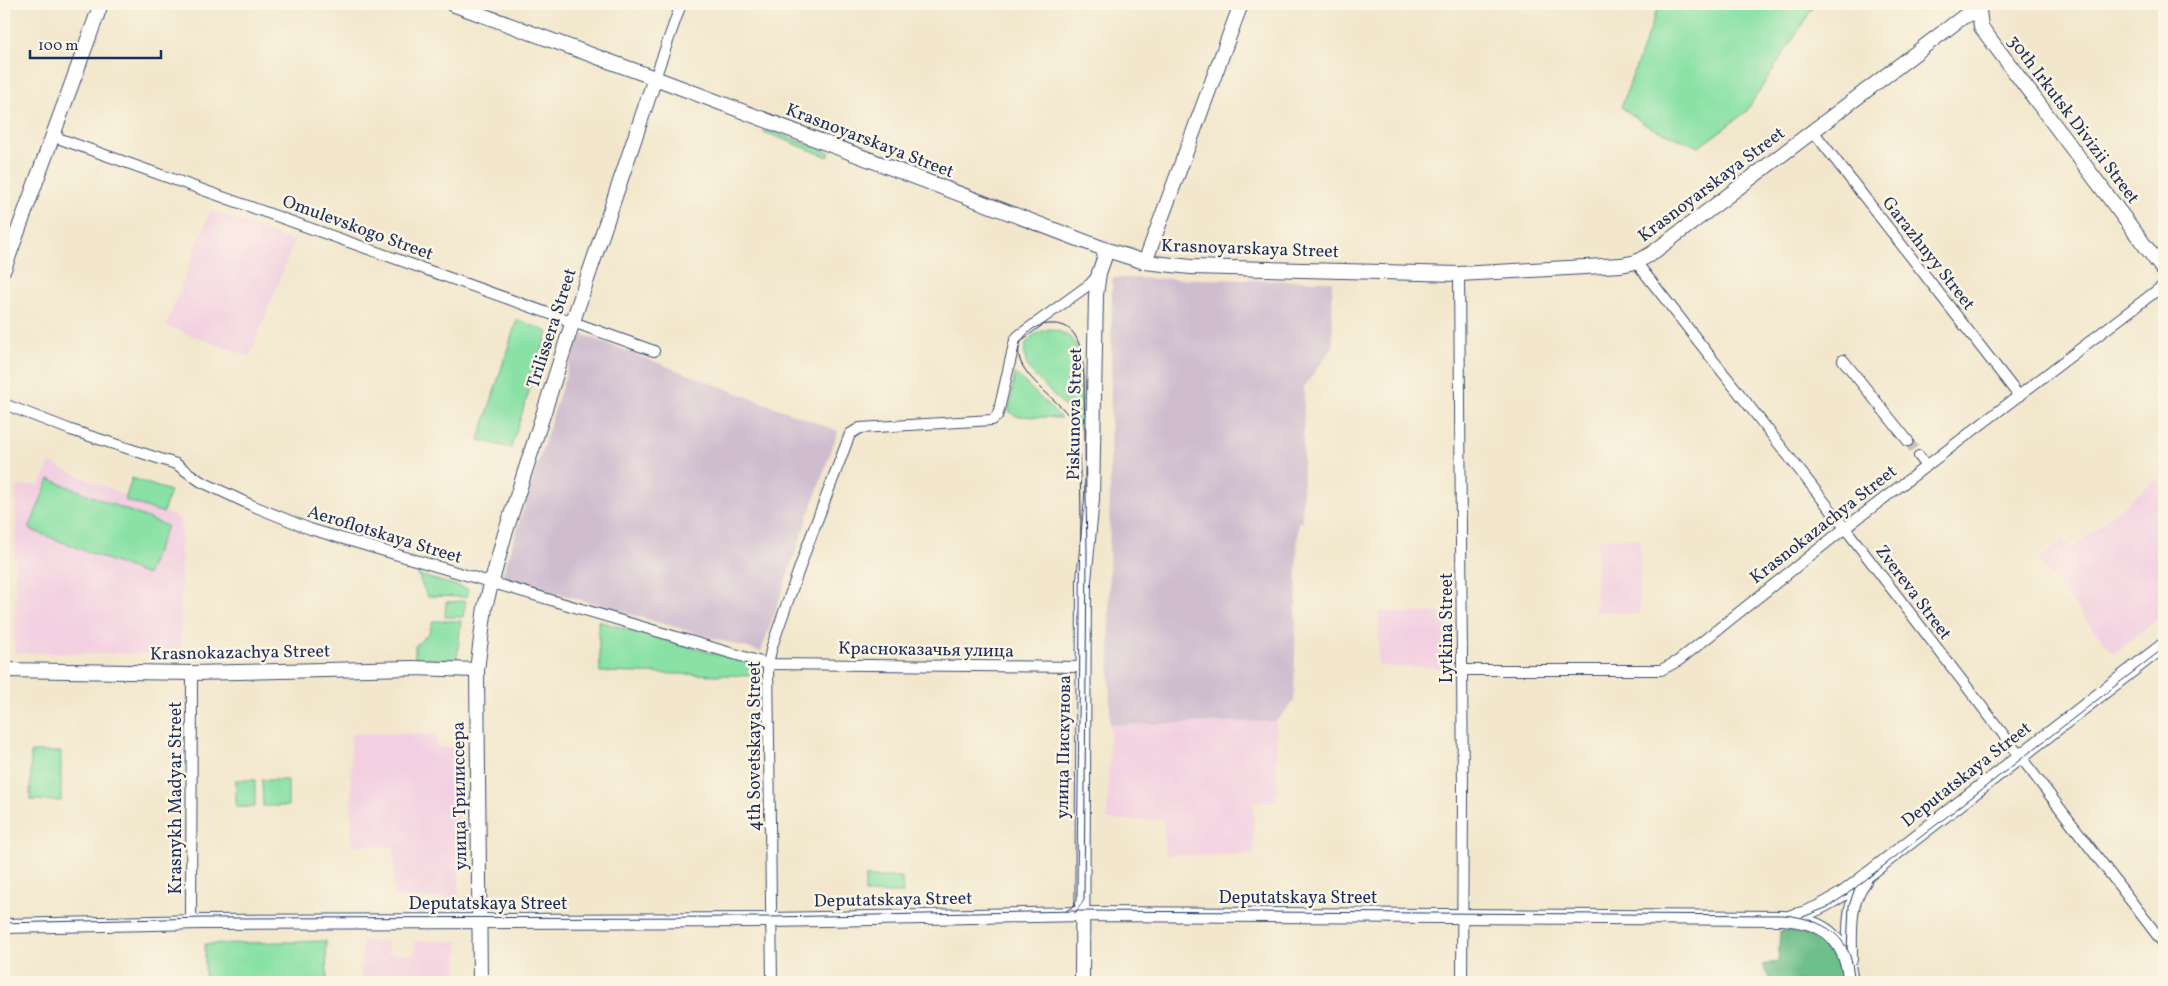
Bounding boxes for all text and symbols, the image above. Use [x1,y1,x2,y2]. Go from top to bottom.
scale bar [30,28,161,60]
street label: 30th Irkutsk Divizii Street [2001,30,2145,210]
text: 100 m [38,36,78,57]
street label: Krasnoyarskaya Street [782,98,957,185]
street label: Krasnoyarskaya Street [1633,122,1791,249]
street label: Omulevskogo Street [279,189,436,267]
street label: Garazhnyy Street [1875,192,1980,316]
street label: Krasnoyarskaya Street [1160,234,1339,265]
street label: Trilissera Street [521,265,584,392]
street label: Piskunova Street [1062,347,1089,481]
street label: Krasnokazachya Street [1745,460,1903,591]
street label: Aeroflotskaya Street [304,500,465,571]
street label: Zvereva Street [1869,540,1957,646]
street label: Lytkina Street [1435,573,1460,683]
street label: Красноказачья улица [838,636,1014,665]
street label: Krasnokazachya Street [150,639,330,668]
street label: 4th Sovetskaya Street [743,661,768,831]
street label: улица Пискунова [1051,675,1078,819]
street label: Krasnykh Madyar Street [164,701,189,895]
street label: Deputatskaya Street [1897,716,2037,834]
street label: улица Трилиссера [447,721,474,871]
street label: Deputatskaya Street [1219,886,1377,911]
street label: Deputatskaya Street [813,887,973,914]
street label: Deputatskaya Street [409,892,567,917]

